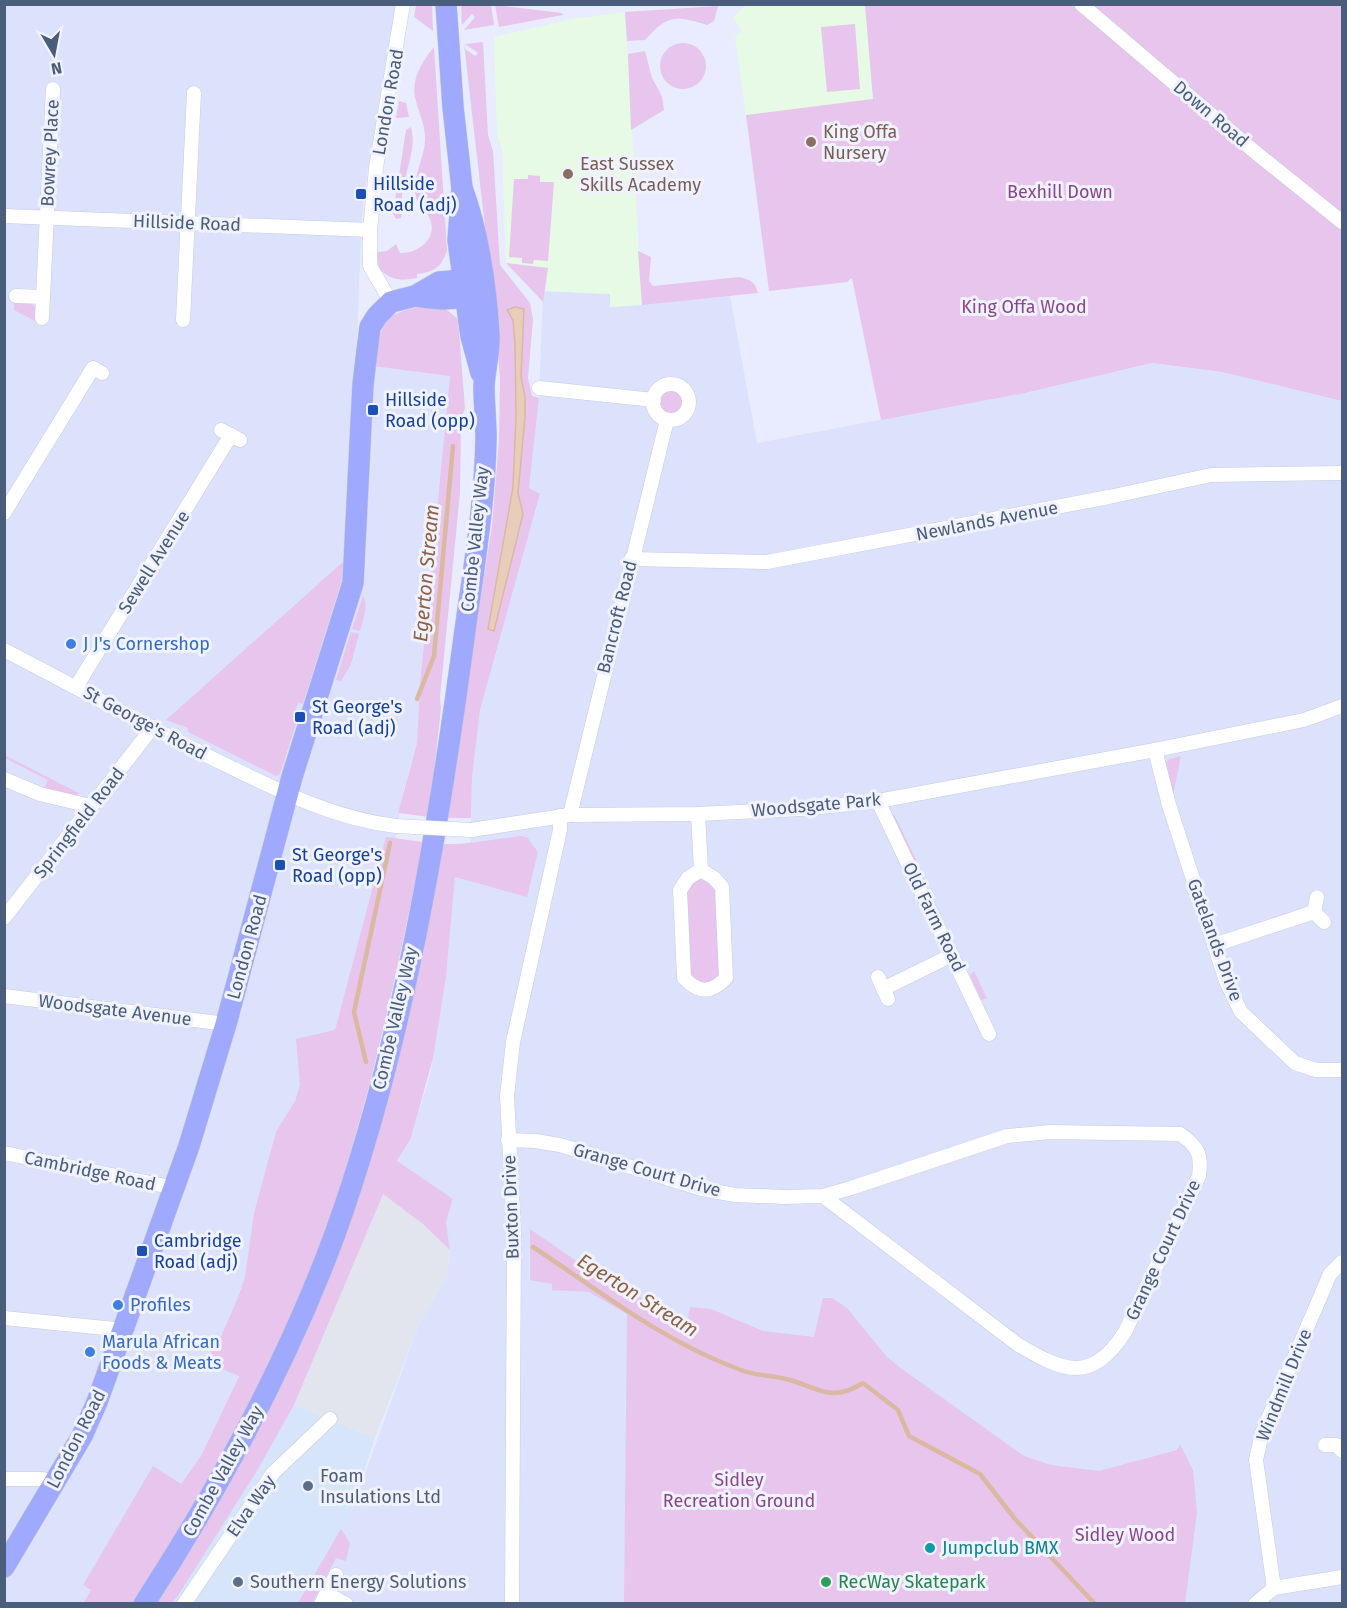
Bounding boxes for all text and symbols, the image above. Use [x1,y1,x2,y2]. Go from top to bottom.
north arrow [24,24,84,84]
street label: London Road [368,47,408,157]
text: N [50,58,63,79]
street label: Down Road [1169,76,1253,152]
street label: Bowrey Place [36,99,64,207]
place label: King Offa Nursery [823,121,897,164]
marker: King Offa Nursery [804,135,818,149]
place label: East Sussex Skills Academy [580,153,701,196]
marker: East Sussex Skills Academy [561,167,575,181]
place label: Hillside Road (adj) [373,173,457,216]
park label: Bexhill Down [1007,181,1113,203]
marker: Hillside Road (adj) [354,187,368,201]
street label: Hillside Road [133,210,241,236]
park label: King Offa Wood [961,296,1087,318]
place label: Hillside Road (opp) [385,389,475,432]
marker: Hillside Road (opp) [366,403,380,417]
street label: Combe Valley Way [456,465,494,613]
street label: Newlands Avenue [914,496,1060,546]
water label: Egerton Stream [408,503,444,643]
street label: Sewell Avenue [114,506,194,618]
street label: Bancroft Road [592,558,642,676]
place label: J J's Cornershop [83,633,210,655]
marker: J J's Cornershop [64,637,78,651]
street label: St George's Road [80,681,210,765]
place label: St George's Road (adj) [312,696,402,739]
marker: St George's Road (adj) [293,710,307,724]
street label: Springfield Road [29,763,129,883]
street label: Woodsgate Park [750,788,882,822]
place label: St George's Road (opp) [292,844,382,887]
marker: St George's Road (opp) [273,858,287,872]
street label: Old Farm Road [898,859,970,975]
street label: Gatelands Drive [1183,876,1247,1004]
street label: London Road [222,892,272,1002]
street label: Combe Valley Way [368,944,422,1092]
street label: Woodsgate Avenue [37,990,193,1030]
street label: Grange Court Drive [571,1138,723,1202]
street label: Cambridge Road [22,1146,158,1196]
street label: Buxton Drive [498,1154,524,1260]
street label: Grange Court Drive [1121,1176,1205,1324]
place label: Cambridge Road (adj) [154,1230,241,1273]
marker: Cambridge Road (adj) [135,1244,149,1258]
water label: Egerton Stream [573,1248,703,1342]
place label: Profiles [130,1294,191,1316]
marker: Profiles [111,1298,125,1312]
street label: Windmill Drive [1251,1326,1317,1444]
place label: Marula African Foods & Meats [102,1331,221,1374]
marker: Marula African Foods & Meats [83,1345,97,1359]
street label: London Road [42,1386,110,1492]
street label: Combe Valley Way [178,1402,268,1540]
place label: Foam Insulations Ltd [320,1465,441,1508]
park label: Sidley Recreation Ground [663,1469,815,1512]
street label: Elva Way [222,1471,280,1541]
marker: Foam Insulations Ltd [301,1479,315,1493]
park label: Sidley Wood [1075,1524,1175,1546]
place label: Jumpclub BMX [942,1537,1059,1559]
marker: Jumpclub BMX [923,1541,937,1555]
place label: Southern Energy Solutions [250,1571,467,1593]
place label: RecWay Skatepark [838,1571,986,1593]
marker: Southern Energy Solutions [231,1575,245,1589]
marker: RecWay Skatepark [819,1575,833,1589]

